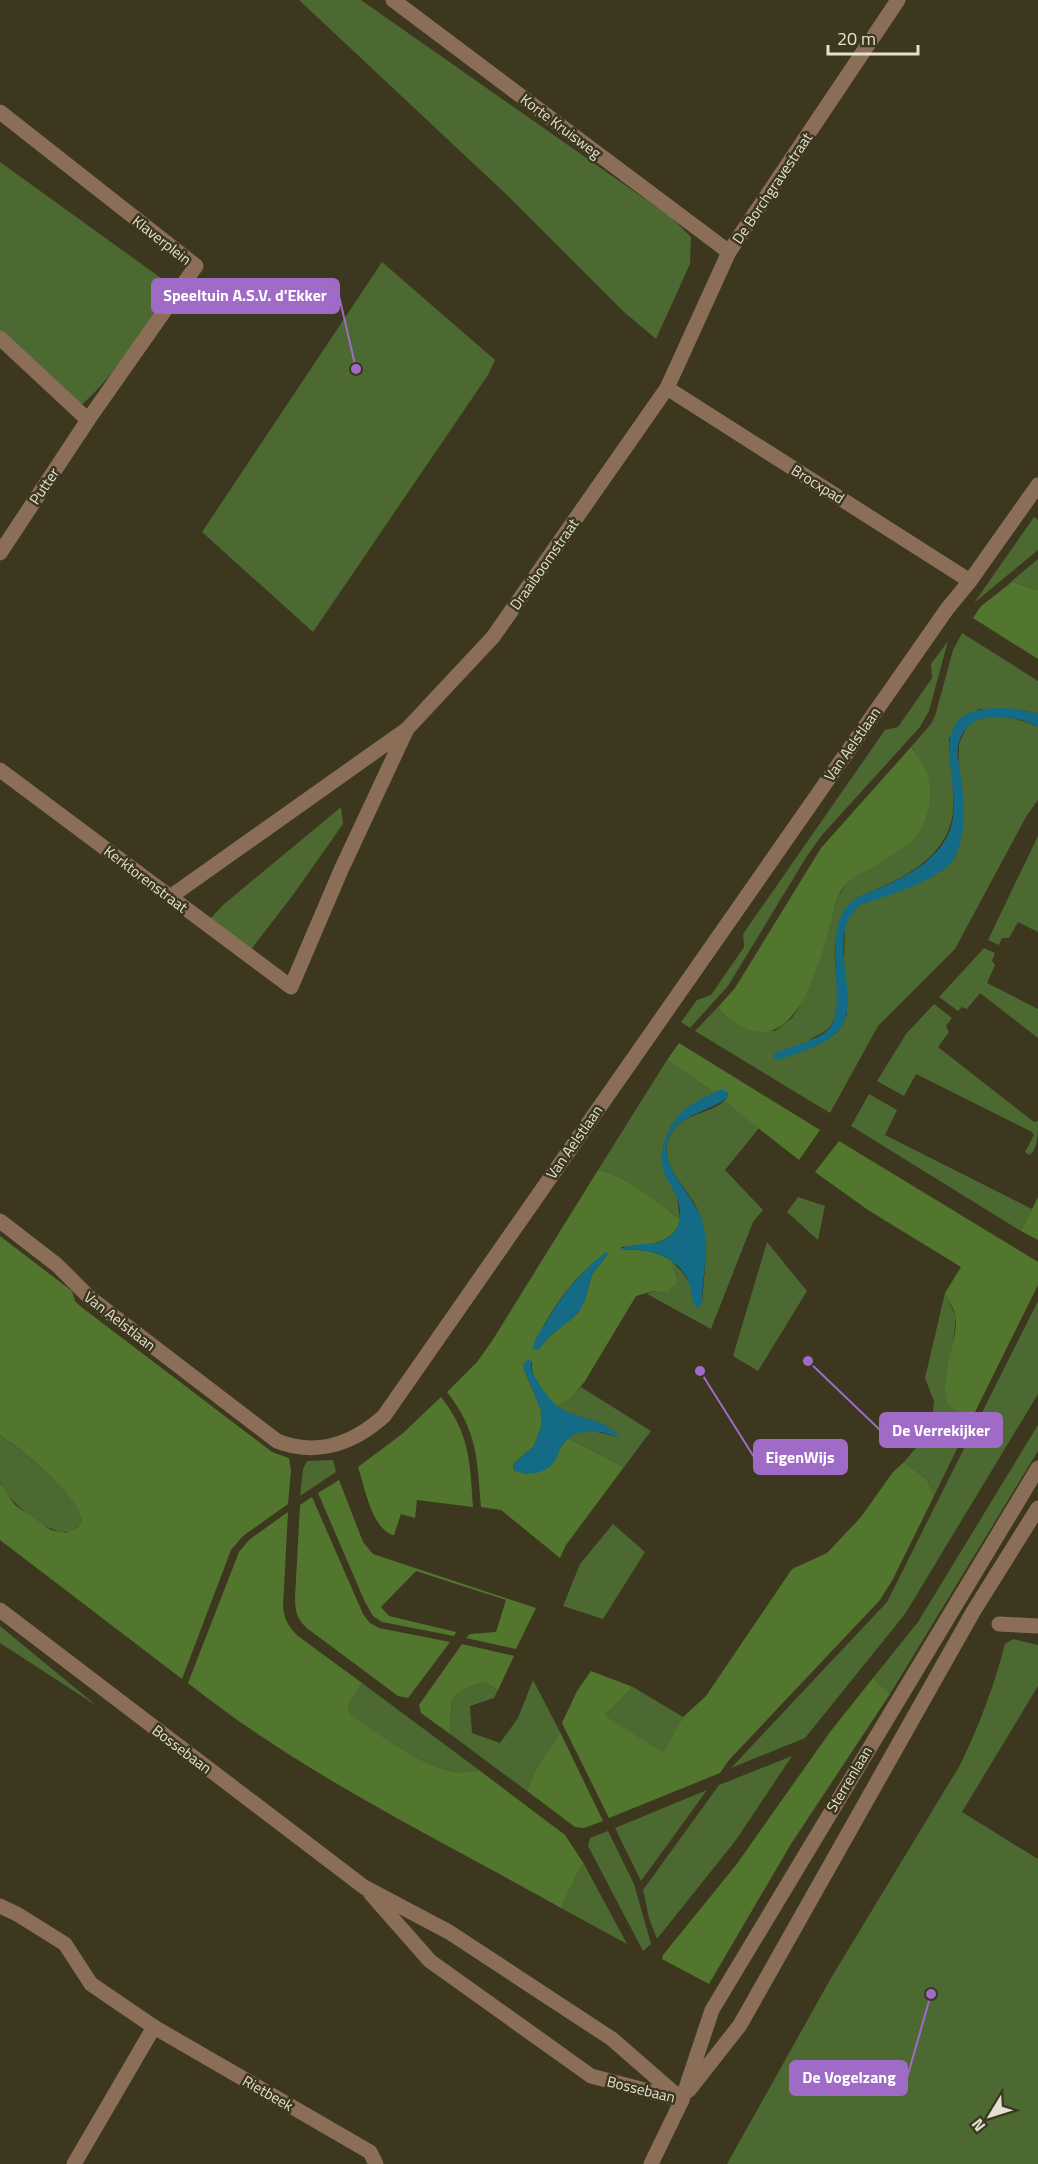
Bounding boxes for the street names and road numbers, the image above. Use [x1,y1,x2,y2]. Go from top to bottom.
street label: Korte Kruisweg [516,88,607,164]
street label: De Borchgravestraat [726,127,818,248]
street label: Klaverplein [128,210,196,270]
street label: Brocxpad [787,459,849,509]
street label: Putter [23,463,65,509]
street label: Draaiboomstraat [504,513,585,614]
street label: Van Aelstlaan [818,702,886,786]
street label: Kerktorenstraat [99,840,193,919]
street label: Van Aelstlaan [540,1100,608,1184]
street label: Van Aelstlaan [79,1285,161,1357]
street label: Bossebaan [147,1719,217,1779]
street label: Sterrenlaan [820,1742,878,1816]
street label: Rietbeek [238,2069,298,2117]
street label: Bossebaan [604,2069,678,2109]

